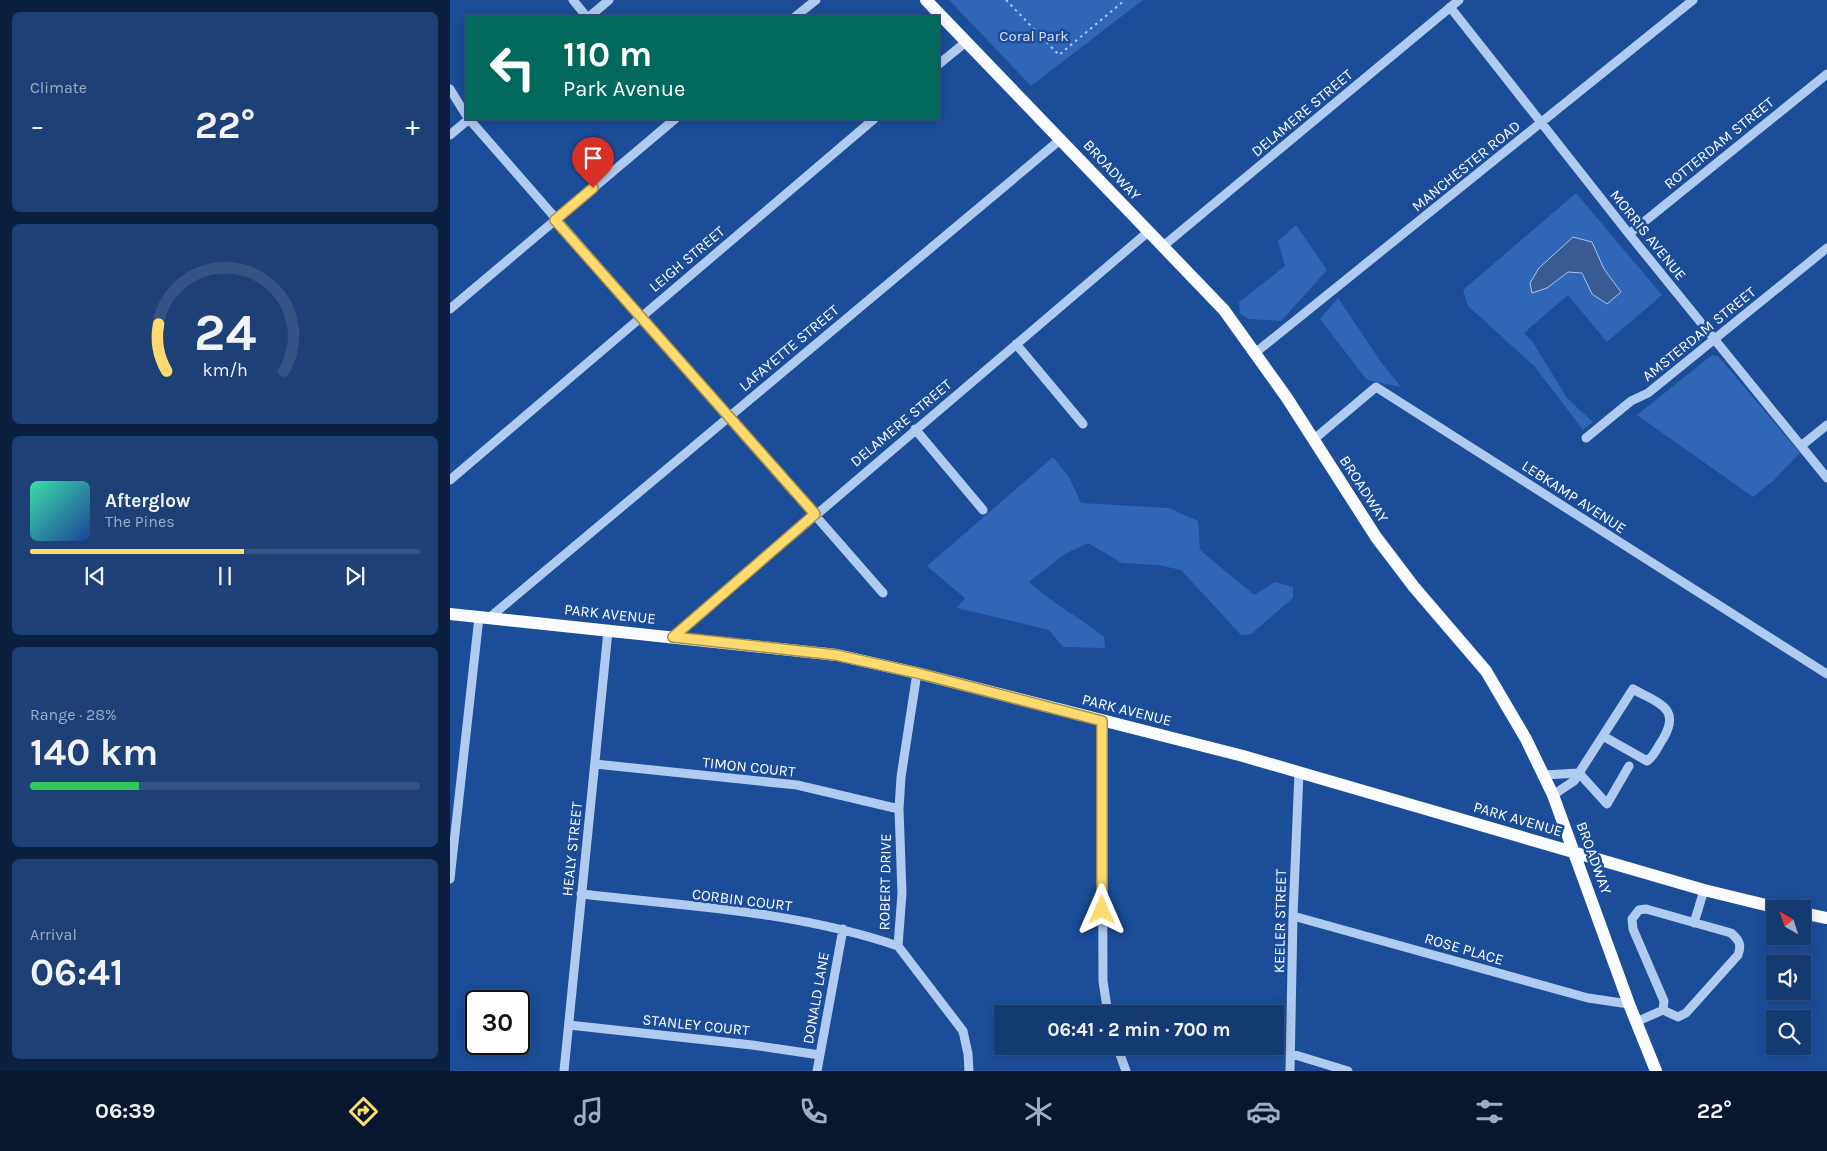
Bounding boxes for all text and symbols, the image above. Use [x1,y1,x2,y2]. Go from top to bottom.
park label: Coral Park [999,27,1069,45]
text: 110 m [563,34,652,75]
icon: left [480,35,545,100]
street label: DELAMERE STREET [1248,65,1357,161]
text: Park Avenue [563,76,685,102]
text: Climate [30,78,87,97]
street label: ROTTERDAM STREET [1660,93,1778,193]
text: 22° [195,103,255,148]
text: − [30,109,45,142]
text: + [405,109,420,142]
street label: MANCHESTER ROAD [1408,117,1524,215]
street label: BROADWAY [1079,136,1145,205]
pin [572,137,614,188]
icon: arrive [579,144,607,172]
street label: MORRIS AVENUE [1606,186,1690,284]
street label: LEIGH STREET [646,222,729,296]
street label: AMSTERDAM STREET [1639,283,1760,385]
street label: LAFAYETTE STREET [735,301,843,395]
text: 24 [194,302,256,363]
text: km/h [202,360,248,381]
street label: DELAMERE STREET [847,375,956,471]
street label: BROADWAY [1336,452,1393,526]
street label: LEBKAMP AVENUE [1519,457,1629,537]
text: Afterglow [105,490,191,512]
text: The Pines [105,512,175,531]
icon: previous [81,562,109,590]
icon: pause [211,562,239,590]
icon: next [341,562,369,590]
street label: PARK AVENUE [563,600,657,628]
street label: PARK AVENUE [1080,690,1174,730]
text: Range · 28% [30,705,117,724]
text: 140 km [30,730,158,775]
street label: TIMON COURT [702,753,797,781]
street label: PARK AVENUE [1471,798,1565,840]
street label: HEALY STREET [558,800,586,897]
street label: BROADWAY [1573,819,1616,898]
street label: ROBERT DRIVE [875,833,895,931]
street label: KEELER STREET [1270,868,1290,973]
position arrow [1075,883,1127,935]
street label: CORBIN COURT [691,885,794,915]
north arrow [1766,900,1811,945]
map controls [1766,900,1811,1055]
text: Arrival [30,925,77,944]
street label: ROSE PLACE [1422,929,1506,969]
text: 06:41 [30,950,124,995]
street label: DONALD LANE [799,951,833,1045]
button: sound [1766,955,1811,1000]
speed limit sign: 30 [465,990,530,1055]
street label: STANLEY COURT [642,1010,751,1040]
button: search [1766,1010,1811,1055]
text: 06:41 · 2 min · 700 m [1048,1019,1230,1041]
icon: directions [346,1094,381,1129]
icon: music [571,1094,606,1129]
icon: phone [796,1094,831,1129]
icon: climate [1021,1094,1056,1129]
icon: car [1246,1094,1281,1129]
icon: filters [1472,1094,1507,1129]
text: 06:39 [95,1098,155,1124]
text: 22° [1697,1098,1732,1124]

